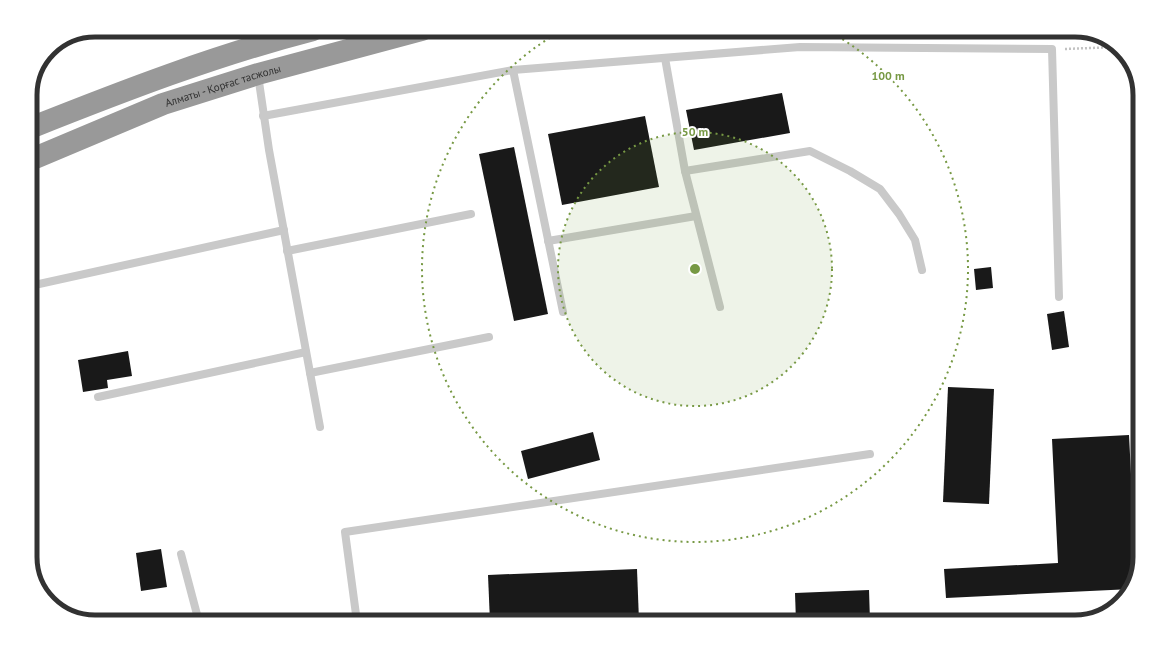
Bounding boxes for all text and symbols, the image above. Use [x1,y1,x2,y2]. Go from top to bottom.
street label: Алматы - Қорғас тасжолы [163,61,282,110]
text: 100 m [871,68,905,83]
text: 50 m [682,124,708,139]
centre of rings [688,262,702,276]

